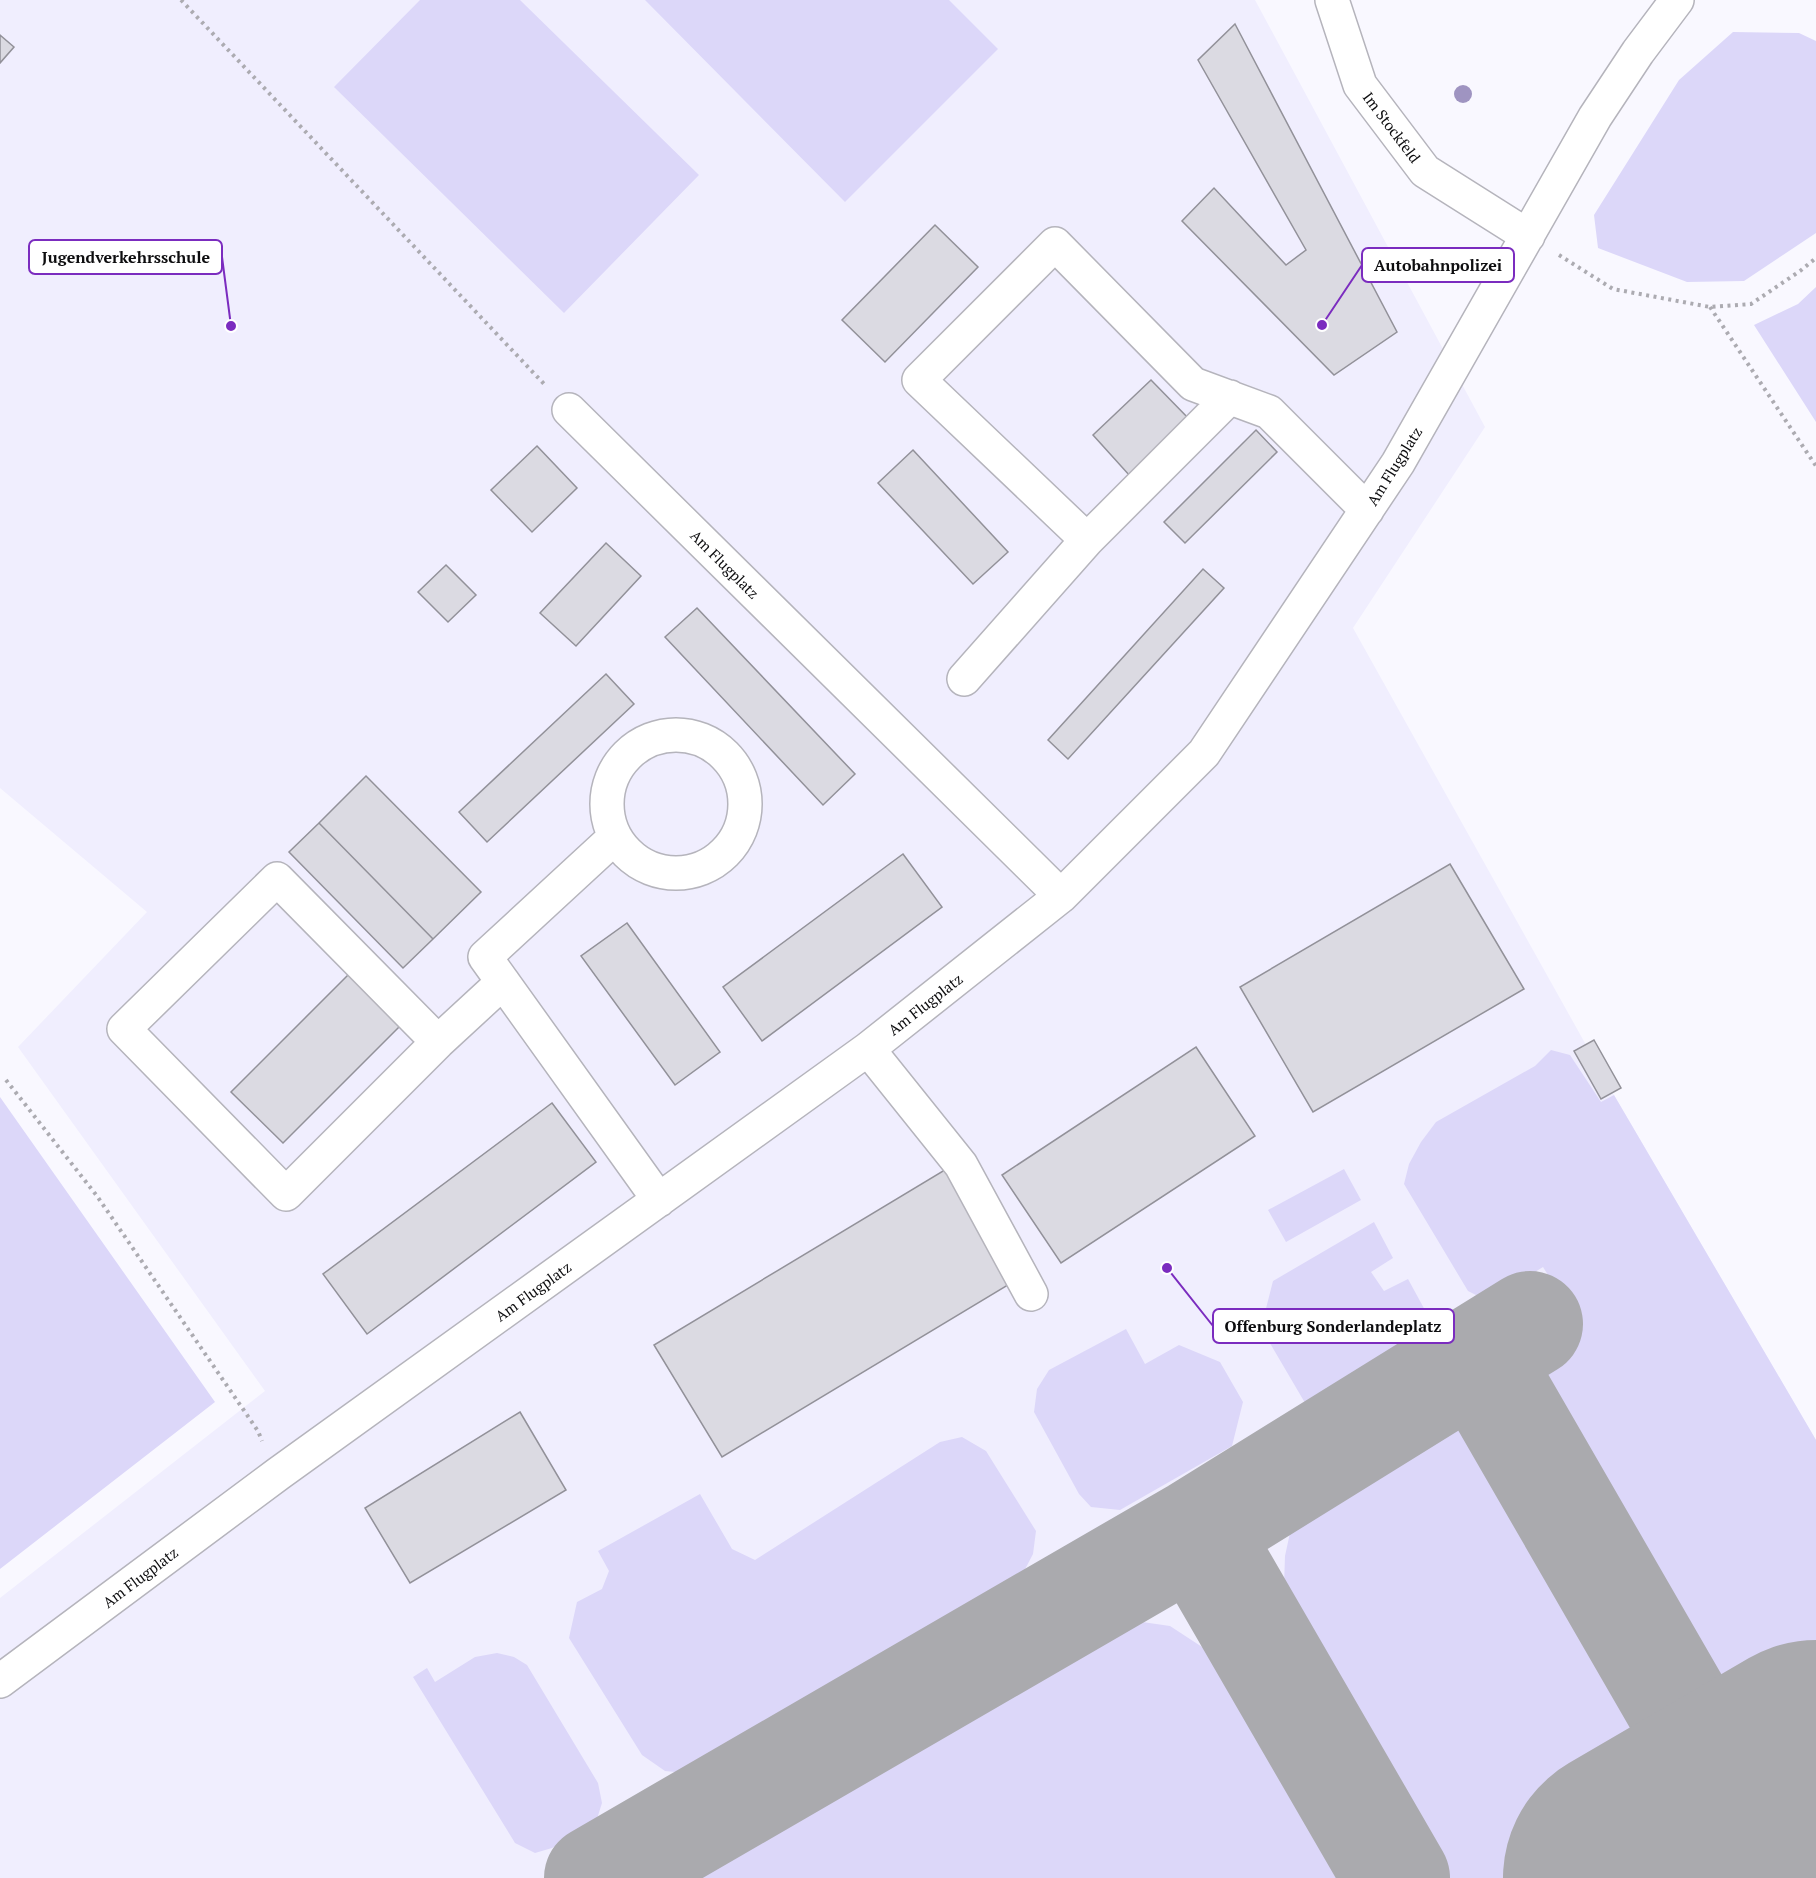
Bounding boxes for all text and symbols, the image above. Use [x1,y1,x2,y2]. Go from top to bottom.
street label: Im Stockfeld [1359,88,1425,166]
callout: Jugendverkehrsschule [29,240,222,274]
text: Jugendverkehrsschule [42,246,211,268]
callout: Autobahnpolizei [1362,248,1514,282]
text: Autobahnpolizei [1374,254,1502,276]
street label: Am Flugplatz [1362,423,1426,509]
street label: Am Flugplatz [686,525,764,603]
street label: Am Flugplatz [884,969,966,1039]
street label: Am Flugplatz [491,1257,575,1325]
callout: Offenburg Sonderlandeplatz [1213,1309,1454,1343]
text: Offenburg Sonderlandeplatz [1224,1315,1442,1337]
street label: Am Flugplatz [98,1542,182,1612]

